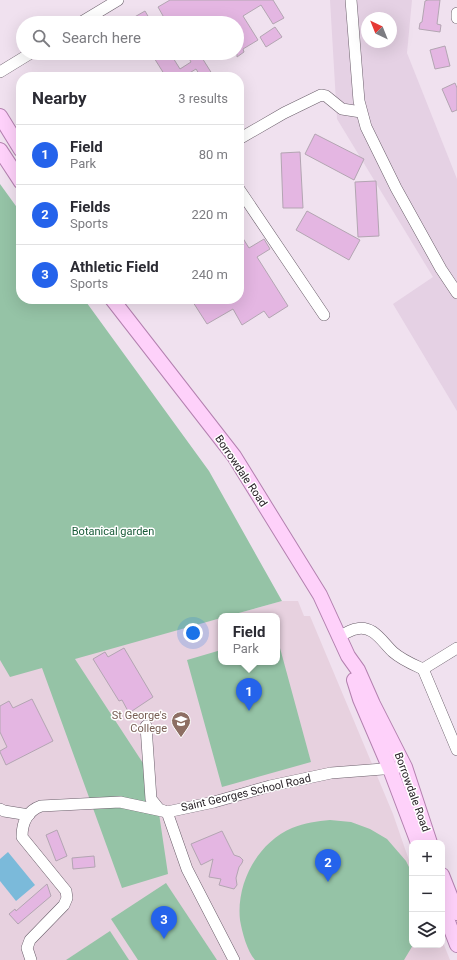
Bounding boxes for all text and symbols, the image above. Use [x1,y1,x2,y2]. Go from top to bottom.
north arrow [361,12,397,48]
search box [16,16,244,60]
icon: search [30,27,52,49]
text: Search here [62,29,141,47]
text: Nearby [32,88,87,108]
text: 3 results [178,91,228,106]
text: Field [70,138,103,156]
text: 1 [41,147,49,162]
text: 80 m [199,147,228,162]
text: Park [70,156,96,171]
text: Fields [70,198,110,216]
text: 2 [41,207,49,222]
text: 220 m [191,207,228,222]
text: Sports [70,216,108,231]
text: Athletic Field [70,258,159,276]
text: 3 [41,267,49,282]
text: 240 m [191,267,228,282]
text: Sports [70,276,108,291]
street label: Borrowdale Road [212,433,270,509]
park label: Botanical garden [72,525,154,538]
popup [218,613,280,665]
your location [183,623,203,643]
text: Field [233,623,265,641]
text: Park [233,641,259,656]
pin: 1 [236,678,262,711]
place label: St George's College [112,709,167,735]
school or university icon: St George's College [170,710,192,738]
street label: Borrowdale Road [392,750,432,834]
street label: Saint Georges School Road [180,772,312,814]
map controls [409,840,445,948]
button: + [409,840,445,876]
pin: 2 [315,849,341,882]
button: − [409,876,445,912]
pin: 3 [151,906,177,939]
button: layers [409,912,445,948]

